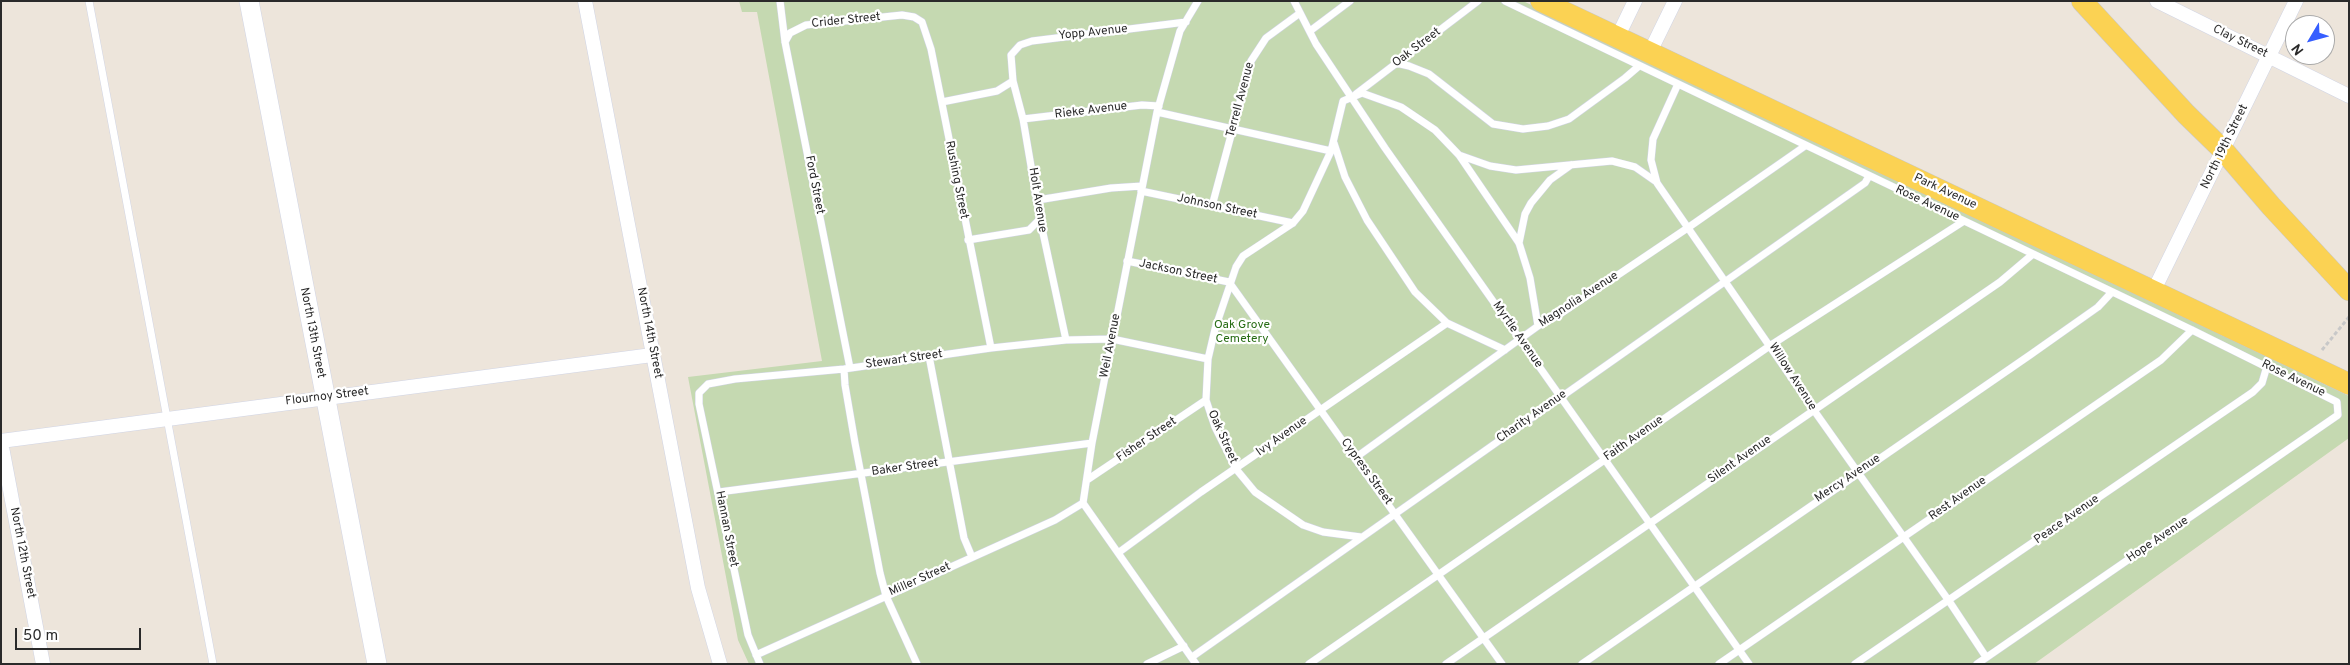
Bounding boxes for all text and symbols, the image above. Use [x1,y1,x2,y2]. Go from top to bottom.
street label: Crider Street [811,10,881,32]
north arrow [2285,15,2335,65]
street label: Yopp Avenue [1058,22,1128,44]
street label: Clay Street [2210,23,2270,61]
street label: Oak Street [1390,25,1444,71]
text: N [2289,40,2308,58]
street label: Terrell Avenue [1224,61,1258,139]
street label: Rieke Avenue [1054,99,1128,123]
street label: North 19th Street [2198,102,2252,192]
street label: Rushing Street [941,140,971,220]
street label: Ford Street [801,154,827,216]
street label: Holt Avenue [1025,166,1049,234]
street label: Park Avenue [1911,171,1979,213]
street label: Rose Avenue [1893,183,1961,225]
street label: Johnson Street [1176,191,1258,223]
street label: Jackson Street [1137,257,1219,287]
street label: Magnolia Avenue [1537,269,1621,331]
street label: North 13th Street [296,286,328,380]
street label: North 14th Street [633,286,665,380]
street label: Myrtle Avenue [1489,299,1545,371]
street label: Weil Avenue [1098,313,1124,379]
park label: Oak Grove Cemetery [1214,319,1270,347]
street label: Willow Avenue [1765,341,1819,413]
street label: Stewart Street [864,347,944,373]
street label: Rose Avenue [2259,357,2327,401]
street label: Flournoy Street [285,385,369,409]
street label: Charity Avenue [1494,387,1570,447]
street label: Oak Street [1204,408,1240,466]
street label: Faith Avenue [1602,413,1666,465]
street label: Ivy Avenue [1254,414,1310,460]
street label: Fisher Street [1114,415,1180,465]
street label: Silent Avenue [1706,433,1774,487]
street label: Cypress Street [1337,436,1395,508]
street label: Mercy Avenue [1812,452,1884,506]
street label: Baker Street [871,456,939,480]
street label: Rest Avenue [1926,474,1990,524]
street label: Hannan Street [712,490,740,568]
street label: Peace Avenue [2032,492,2102,548]
street label: North 12th Street [6,506,38,600]
street label: Hope Avenue [2124,514,2192,566]
street label: Miller Street [887,560,953,600]
scale bar [18,618,144,650]
text: 50 m [23,627,58,646]

